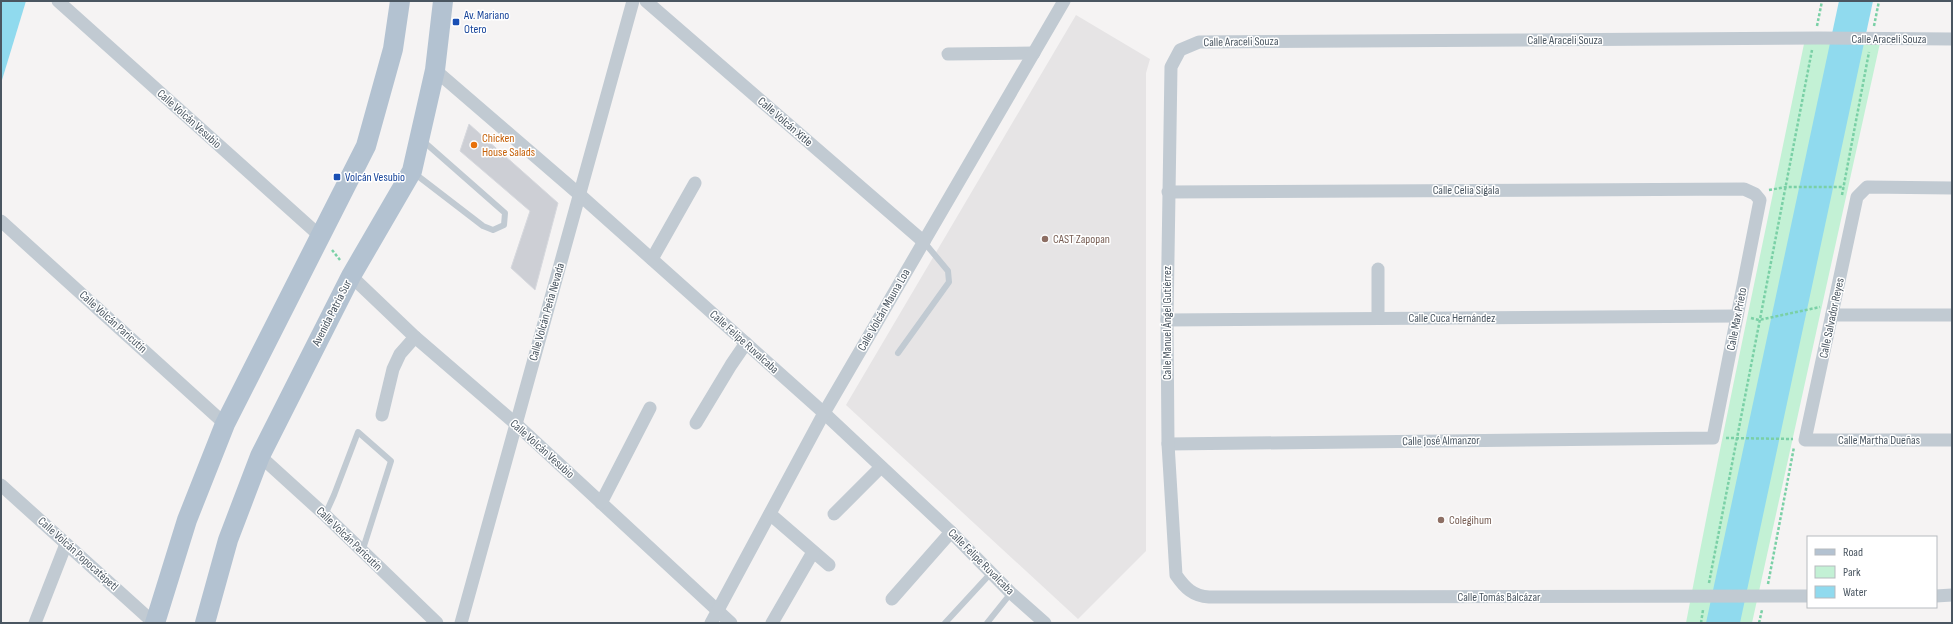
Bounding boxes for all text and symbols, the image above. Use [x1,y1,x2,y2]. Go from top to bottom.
place label: Av. Mariano Otero [463,8,509,37]
marker: Av. Mariano Otero [451,17,461,27]
street label: Calle Araceli Souza [1852,32,1927,47]
street label: Calle Araceli Souza [1528,33,1603,48]
street label: Calle Araceli Souza [1203,34,1279,50]
street label: Calle Volcán Vesubio [154,86,224,152]
street label: Calle Volcán Xitle [754,94,816,150]
place label: Chicken House Salads [482,131,535,160]
marker: Chicken House Salads [469,140,479,150]
place label: Volcán Vesubio [345,170,405,185]
marker: Volcán Vesubio [332,172,342,182]
street label: Calle Celia Sigala [1433,183,1500,198]
place label: CAST Zapopan [1053,232,1110,247]
marker: CAST Zapopan [1040,234,1050,244]
street label: Calle Volcán Peña Nevada [526,261,568,363]
street label: Calle Manuel Ángel Gutiérrez [1160,265,1175,380]
street label: Calle Volcán Mauna Loa [854,266,914,354]
street label: Avenida Patria Sur [308,277,355,349]
street label: Calle Salvador Reyes [1816,277,1848,359]
street label: Calle Max Prieto [1724,286,1750,352]
street label: Calle Volcán Paricutín [76,288,150,356]
street label: Calle Felipe Ruvalcaba [706,307,782,377]
street label: Calle Cuca Hernández [1409,311,1496,326]
street label: Calle Volcán Vesubio [507,416,577,482]
street label: Calle José Almanzor [1402,433,1480,449]
street label: Calle Martha Dueñas [1838,433,1920,448]
street label: Calle Volcán Paricutín [313,504,385,574]
place label: Colegihum [1449,513,1492,528]
street label: Calle Volcán Popocatépetl [35,514,121,594]
marker: Colegihum [1436,515,1446,525]
street label: Calle Felipe Ruvalcaba [945,526,1018,599]
legend [1807,536,1937,608]
text: Road [1843,545,1863,560]
text: Park [1843,565,1861,580]
text: Water [1843,585,1867,600]
street label: Calle Tomás Balcázar [1458,590,1541,605]

